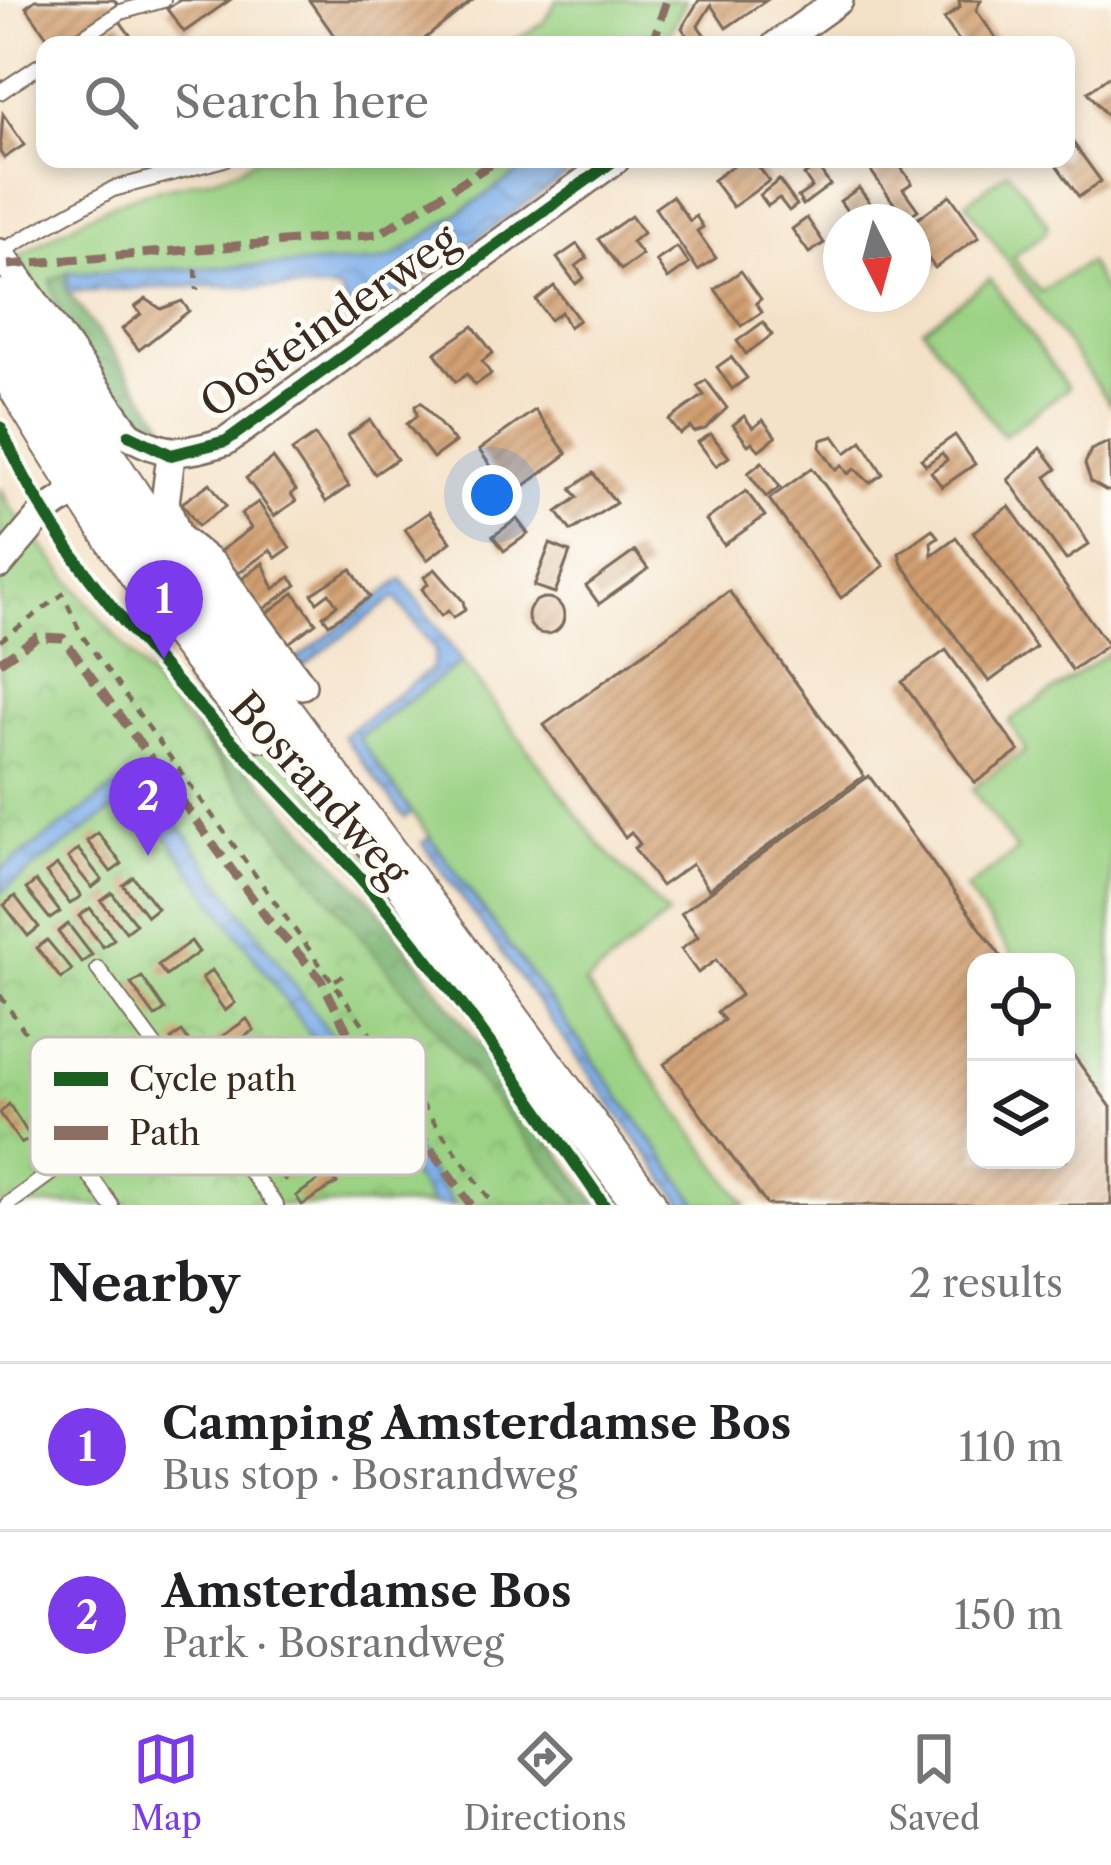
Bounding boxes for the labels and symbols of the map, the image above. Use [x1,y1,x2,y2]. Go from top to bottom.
north arrow [823,204,931,312]
street label: Oosteinderweg [190,213,468,429]
your location [462,465,522,525]
pin: 1 [125,560,203,659]
street label: Bosrandweg [219,681,421,898]
pin: 2 [109,757,187,856]
legend [30,1037,426,1175]
text: Cycle path [129,1059,296,1100]
text: Path [129,1113,200,1154]

